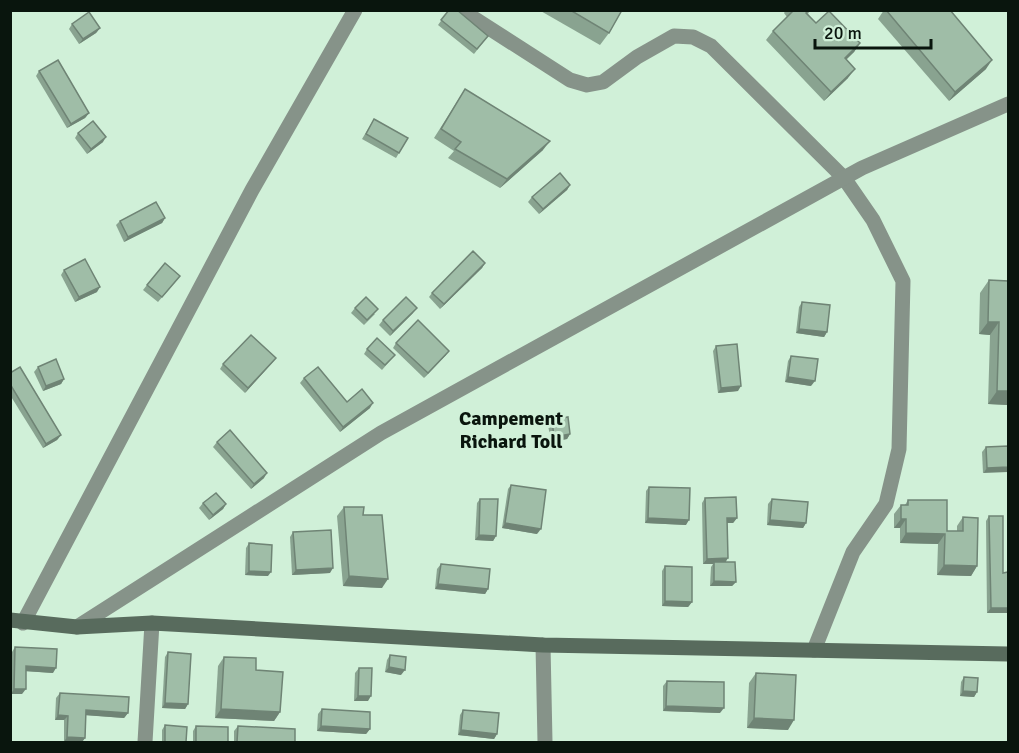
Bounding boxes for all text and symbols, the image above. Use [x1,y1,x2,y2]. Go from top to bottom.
scale bar [815,12,930,50]
text: 20 m [824,22,862,44]
district label: Campement Richard Toll [459,406,563,454]

